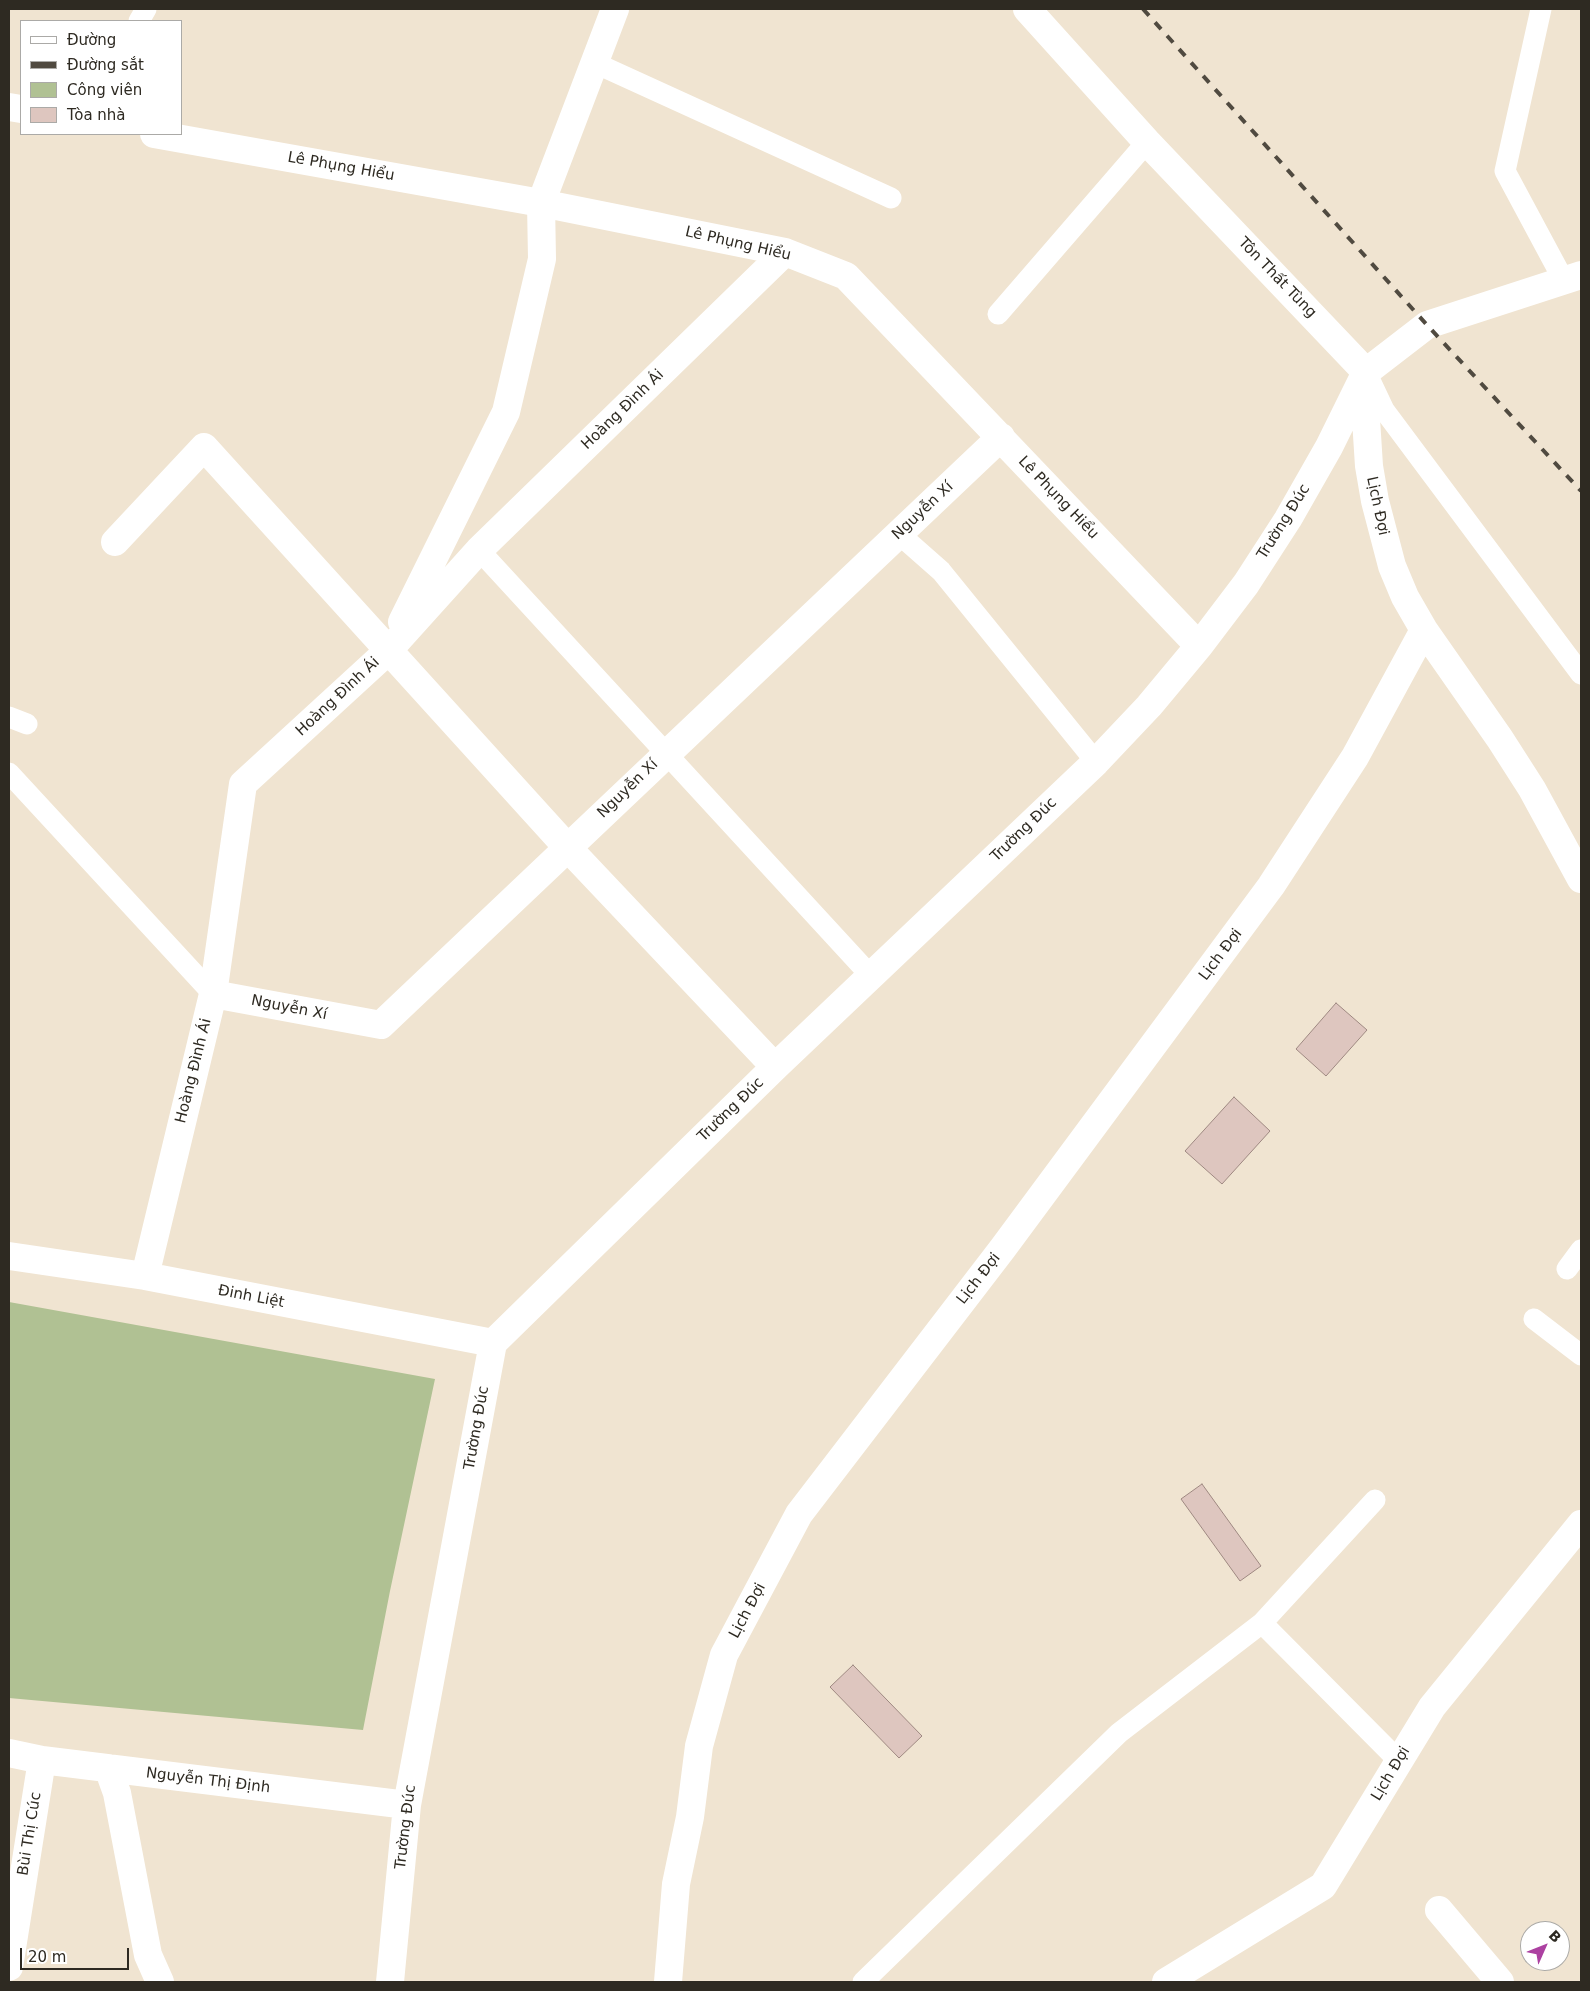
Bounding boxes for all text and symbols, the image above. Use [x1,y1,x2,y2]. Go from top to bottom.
legend [20,20,182,135]
text: Đường [67,31,116,49]
text: Đường sắt [67,56,144,74]
text: Công viên [67,81,142,99]
text: Tòa nhà [67,106,126,124]
street label: Lê Phụng Hiểu [286,149,396,185]
street label: Lê Phụng Hiểu [683,223,793,265]
street label: Tôn Thất Tùng [1234,234,1320,322]
street label: Hoàng Đình Ái [578,366,668,454]
street label: Lê Phụng Hiểu [1014,453,1102,543]
street label: Lịch Đợi [1362,475,1392,537]
street label: Nguyễn Xí [889,478,957,544]
street label: Trường Đúc [1254,481,1314,563]
street label: Hoàng Đình Ái [293,654,383,740]
street label: Nguyễn Xí [594,756,662,822]
street label: Trường Đúc [987,794,1061,866]
street label: Lịch Đợi [1196,926,1246,984]
street label: Nguyễn Xí [249,992,329,1024]
street label: Hoàng Đình Ái [172,1017,216,1125]
street label: Trường Đúc [694,1074,768,1146]
street label: Lịch Đợi [953,1250,1005,1308]
street label: Đinh Liệt [216,1282,286,1312]
street label: Trường Đúc [461,1385,493,1471]
street label: Lịch Đợi [726,1580,770,1642]
street label: Lịch Đợi [1368,1744,1414,1804]
street label: Nguyễn Thị Định [145,1764,271,1798]
street label: Trường Đúc [392,1784,420,1870]
street label: Bùi Thị Cúc [14,1791,46,1877]
north arrow [1520,1921,1570,1971]
text: B [1546,1927,1565,1946]
scale bar [22,1938,131,1970]
text: 20 m [28,1948,66,1966]

